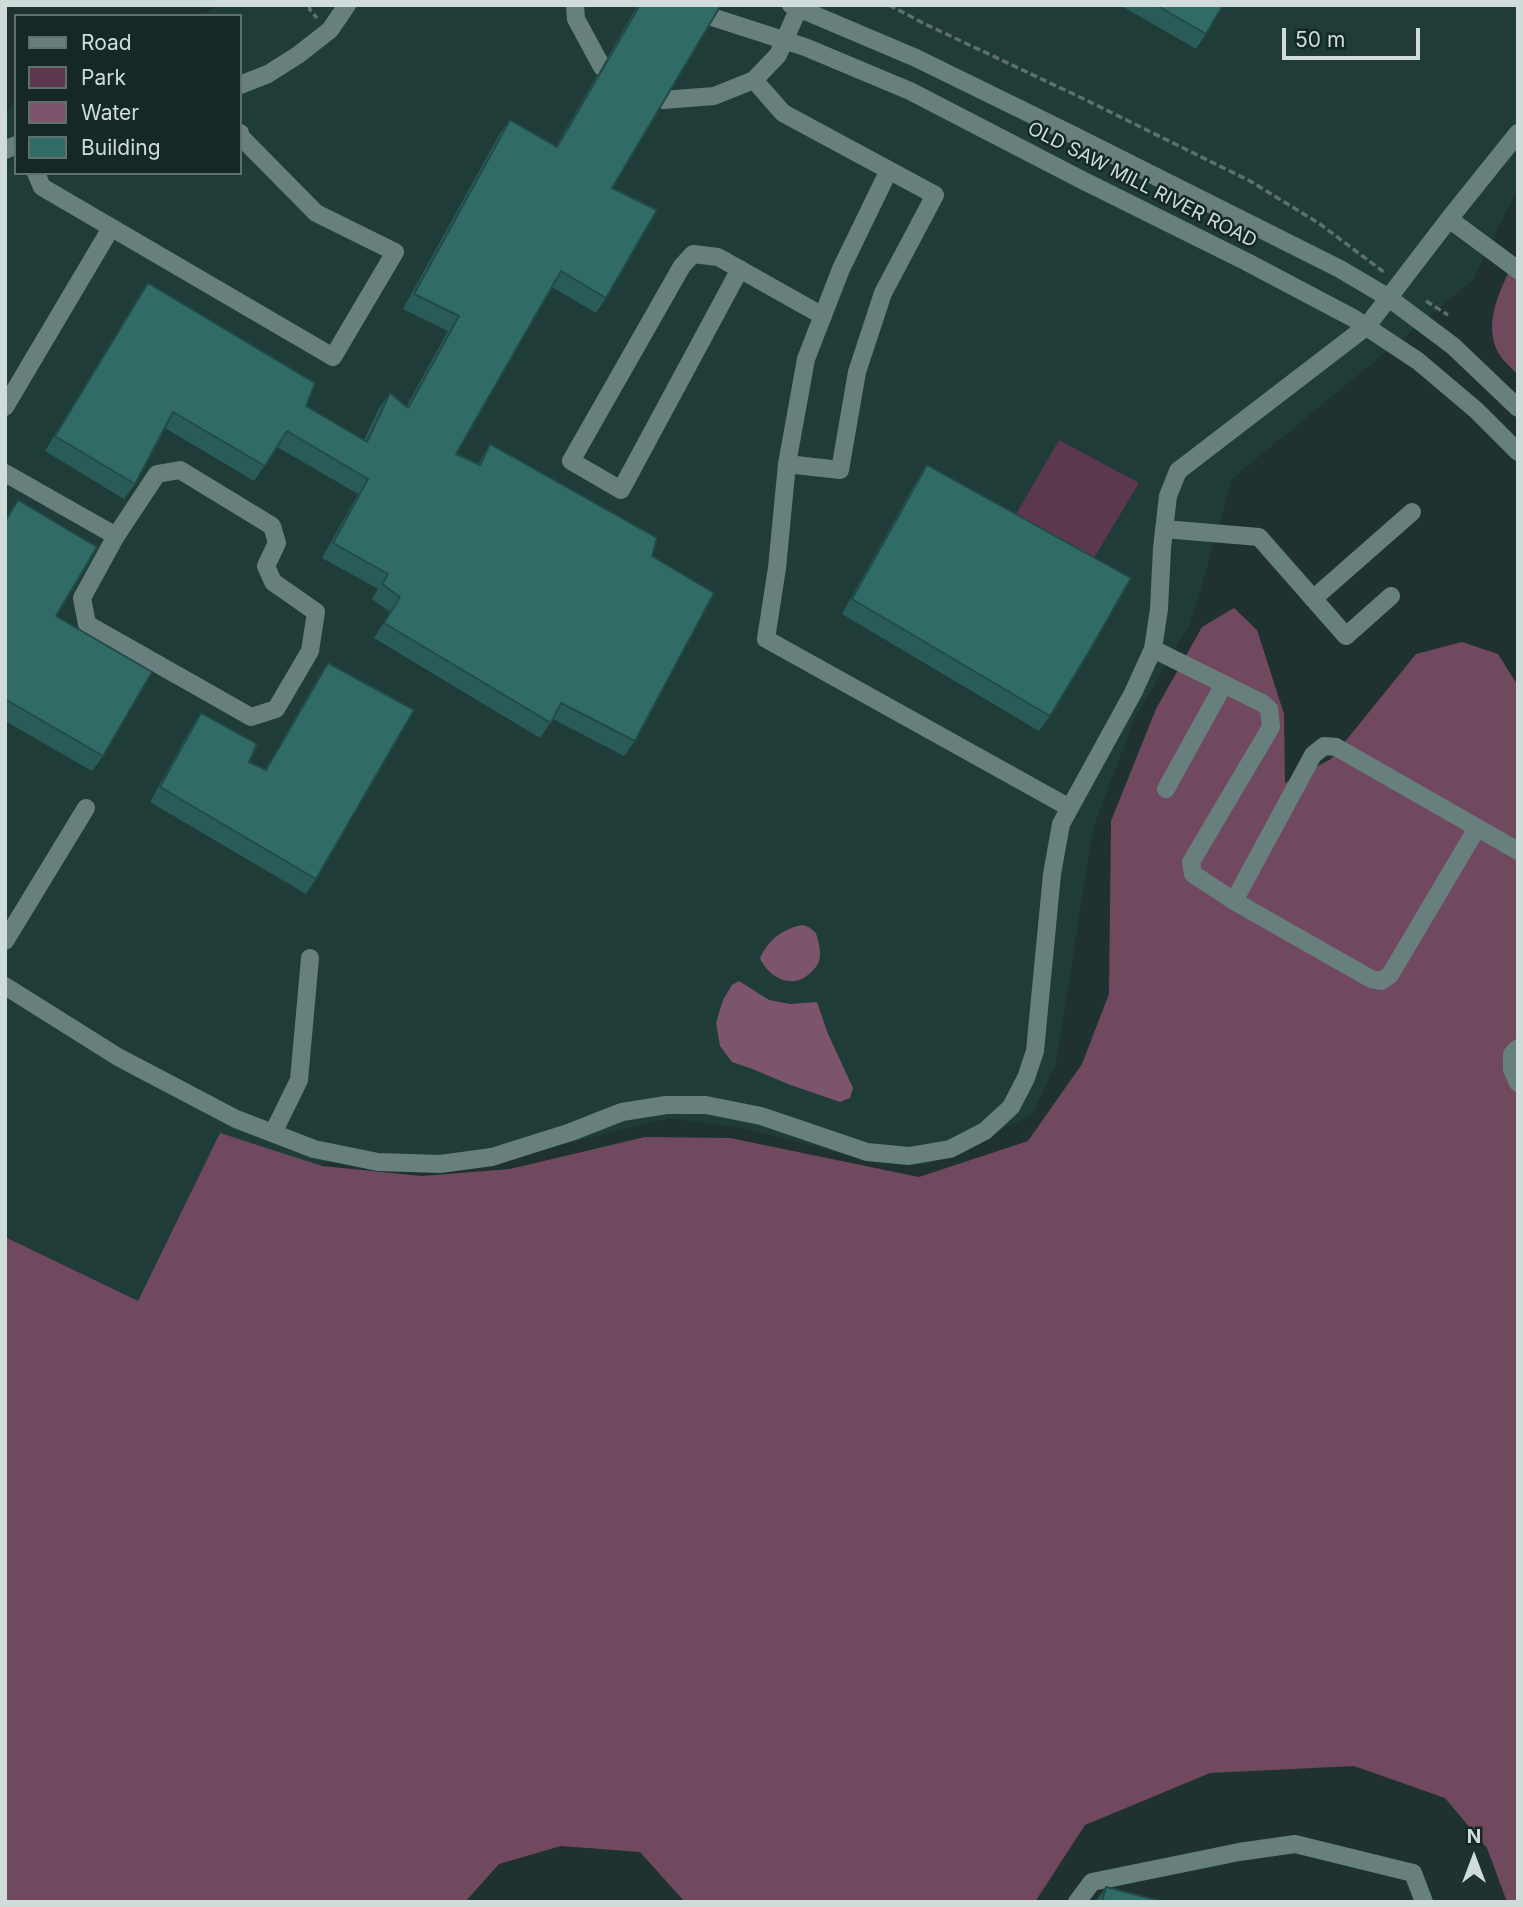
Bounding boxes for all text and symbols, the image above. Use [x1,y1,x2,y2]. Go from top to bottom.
legend [14,14,242,175]
scale bar [1285,14,1423,58]
text: 50 m [1295,27,1345,52]
text: Road [81,30,132,55]
text: Park [81,65,126,90]
text: Water [81,100,139,125]
street label: OLD SAW MILL RIVER ROAD [1024,117,1260,253]
text: Building [81,135,161,160]
north arrow [1439,1823,1509,1893]
text: N [1467,1825,1481,1848]

